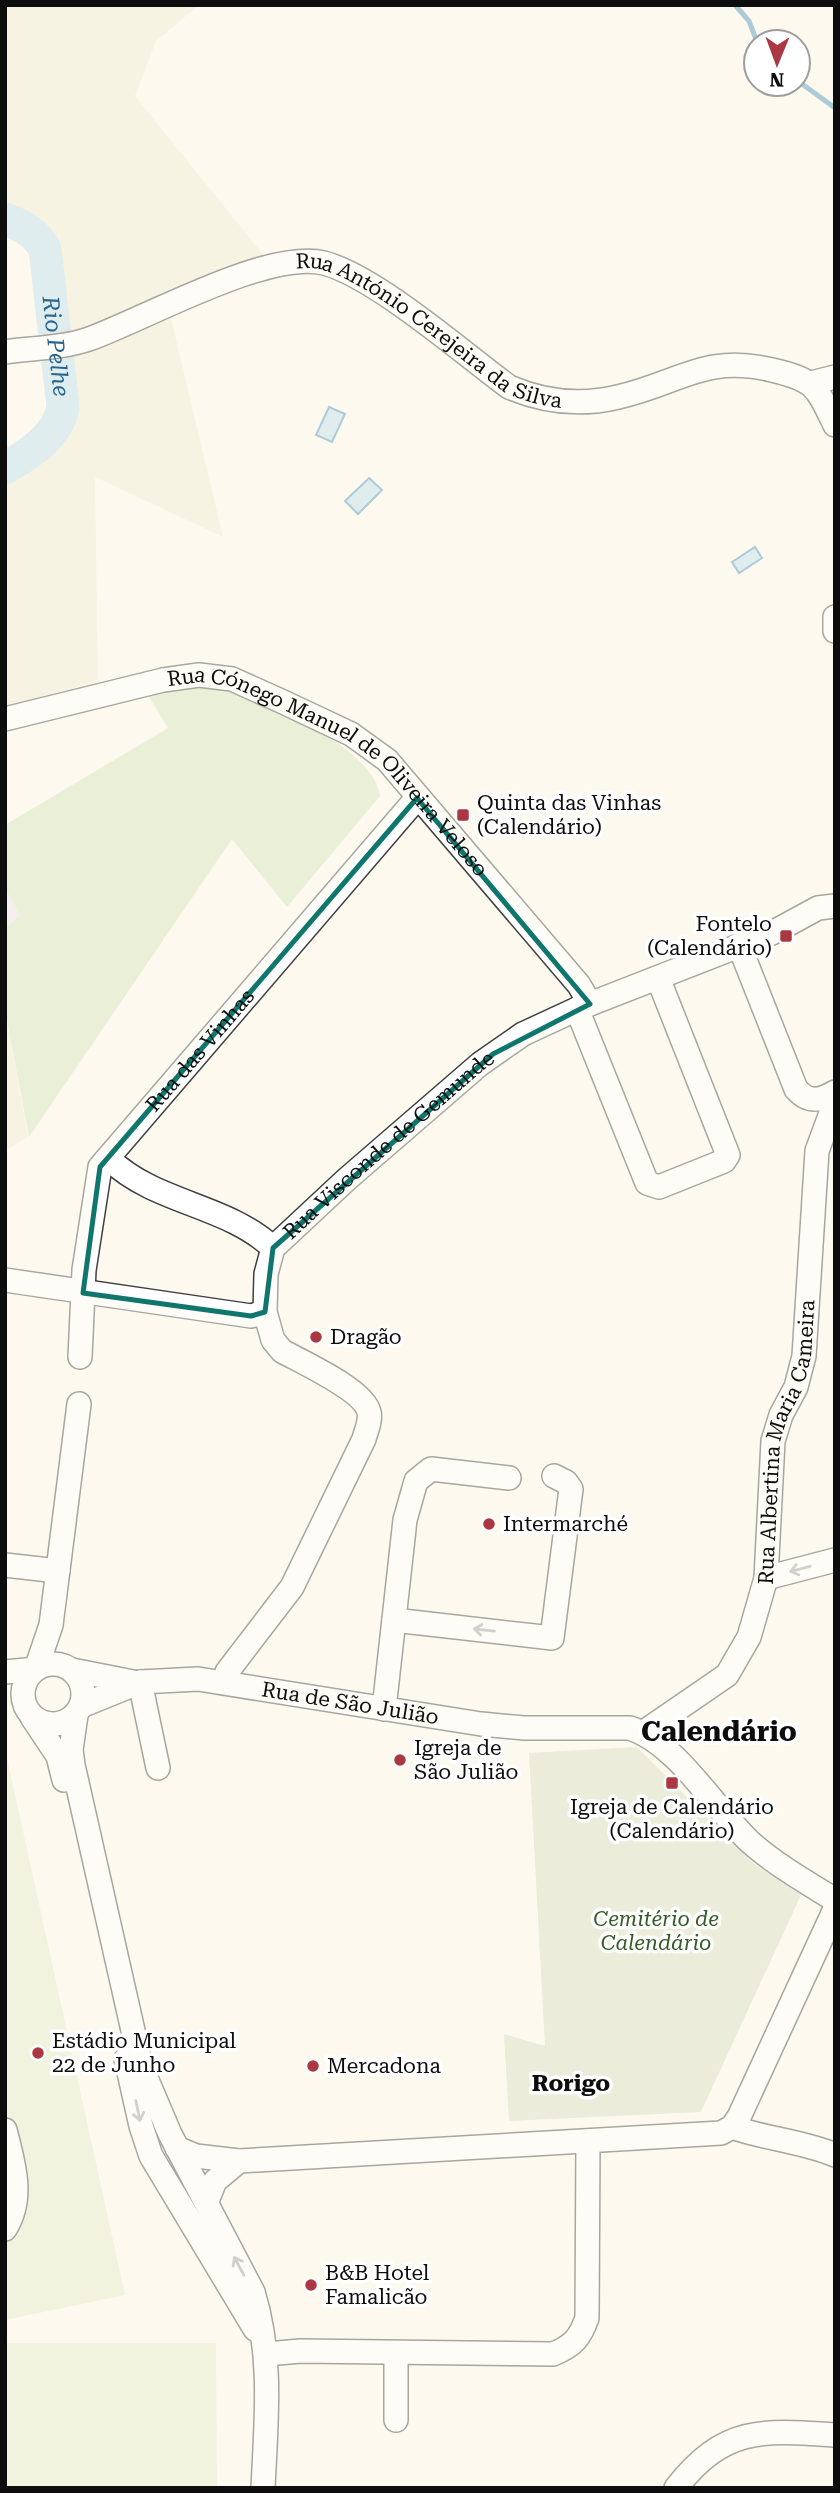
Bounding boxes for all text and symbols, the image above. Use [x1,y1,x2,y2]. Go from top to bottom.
north arrow [742,28,812,98]
text: N [769,68,784,91]
street label: Rua António Cerejeira da Silva [295,249,564,413]
water label: Rio Pelhe [36,294,75,398]
street label: Rua Cónego Manuel de Oliveira Veloso [166,663,493,881]
place label: Quinta das Vinhas (Calendário) [477,791,661,839]
marker: Quinta das Vinhas (Calendário) [455,807,471,823]
place label: Fontelo (Calendário) [647,912,772,960]
marker: Fontelo (Calendário) [778,928,794,944]
street label: Rua das Vinhas [141,984,259,1117]
street label: Rua Visconde de Gemunde [278,1046,499,1244]
street label: Rua Albertina Maria Cameira [754,1298,820,1585]
place label: Dragão [330,1325,402,1349]
marker: Dragão [308,1329,324,1345]
place label: Intermarché [503,1512,628,1536]
marker: Intermarché [481,1516,497,1532]
one-way arrow [790,1563,812,1576]
one-way arrow [474,1624,496,1637]
street label: Rua de São Julião [260,1677,441,1729]
district label: Calendário [641,1715,797,1748]
place label: Igreja de São Julião [414,1736,518,1784]
marker: Igreja de São Julião [392,1752,408,1768]
marker: Igreja de Calendário (Calendário) [664,1775,680,1791]
place label: Igreja de Calendário (Calendário) [570,1795,774,1843]
park label: Cemitério de Calendário [593,1907,719,1955]
place label: Estádio Municipal 22 de Junho [52,2029,237,2077]
marker: Estádio Municipal 22 de Junho [30,2045,46,2061]
place label: Mercadona [327,2054,442,2078]
marker: Mercadona [305,2058,321,2074]
district label: Rorigo [532,2070,610,2097]
one-way arrow [131,2099,145,2122]
one-way arrow [232,2256,246,2277]
place label: B&B Hotel Famalicão [325,2261,430,2309]
marker: B&B Hotel Famalicão [303,2277,319,2293]

